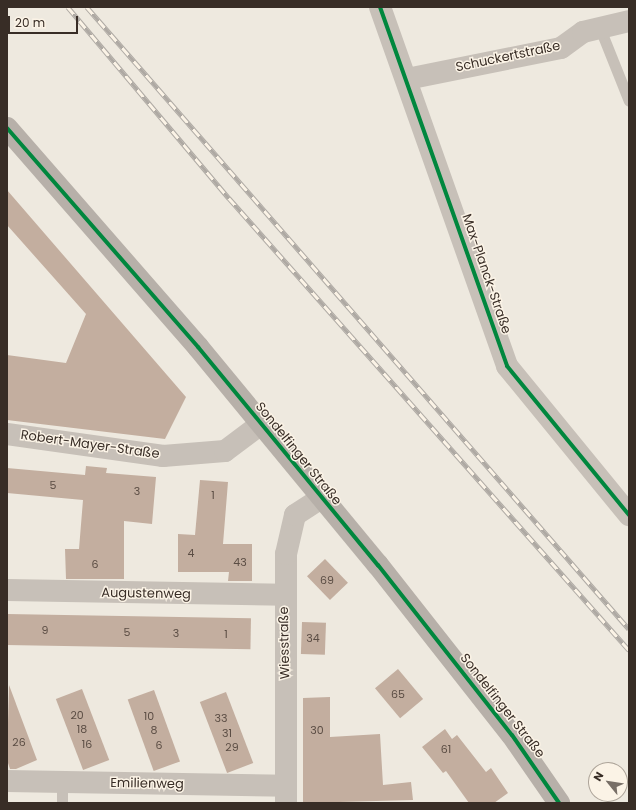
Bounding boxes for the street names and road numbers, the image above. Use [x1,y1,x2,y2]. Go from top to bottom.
street label: Schuckertstraße [454,38,562,76]
street label: Max-Planck-Straße [458,212,514,336]
street label: Sondelfinger Straße [252,399,344,509]
street label: Robert-Mayer-Straße [20,428,160,462]
street label: Augustenweg [101,585,191,603]
street label: Wiesstraße [277,606,293,680]
street label: Sondelfinger Straße [456,651,548,761]
street label: Emilienweg [110,776,184,792]

